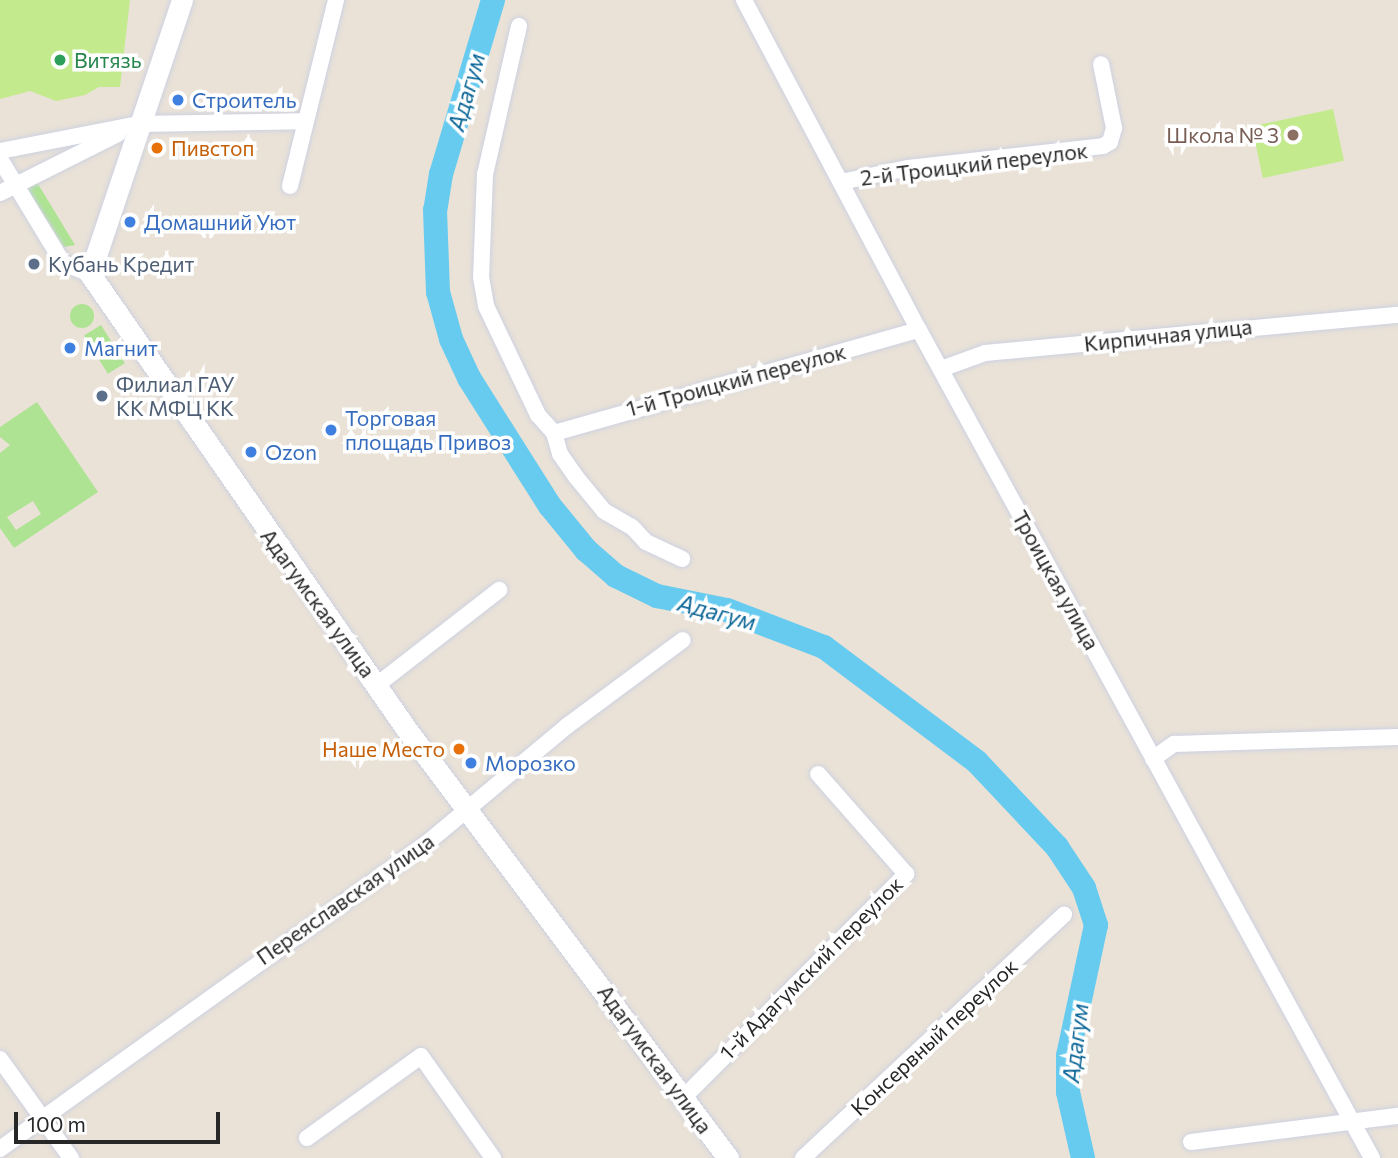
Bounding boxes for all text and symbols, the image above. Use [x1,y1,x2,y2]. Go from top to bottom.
place label: Витязь [74,47,141,73]
water label: Адагум [442,50,490,134]
marker: Витязь [52,52,68,68]
place label: Строитель [192,87,297,113]
marker: Строитель [170,92,186,108]
place label: Школа № 3 [1166,122,1279,148]
marker: Школа № 3 [1285,127,1301,143]
place label: Пивстоп [171,135,254,161]
street label: 2-й Троицкий переулок [859,138,1089,190]
marker: Пивстоп [149,140,165,156]
place label: Домашний Уют [144,209,296,235]
marker: Домашний Уют [122,214,138,230]
place label: Кубань Кредит [48,251,194,277]
marker: Кубань Кредит [26,256,42,272]
street label: Кирпичная улица [1083,314,1253,356]
place label: Магнит [84,335,158,361]
street label: 1-й Троицкий переулок [623,339,849,421]
marker: Магнит [62,340,78,356]
place label: Филиал ГАУ КК МФЦ КК [116,371,235,421]
marker: Филиал ГАУ КК МФЦ КК [94,388,110,404]
place label: Торговая площадь Привоз [345,405,511,455]
marker: Торговая площадь Привоз [323,422,339,438]
place label: Ozon [265,439,317,465]
marker: Ozon [243,444,259,460]
street label: Троицкая улица [1007,506,1105,654]
street label: Адагумская улица [256,524,380,682]
water label: Адагум [675,588,759,636]
place label: Наше Место [322,736,445,762]
marker: Наше Место [451,741,467,757]
place label: Морозко [485,750,576,776]
marker: Морозко [463,755,479,771]
street label: Переяславская улица [251,828,439,970]
street label: 1-й Адагумский переулок [714,871,908,1065]
street label: Консервный переулок [846,953,1022,1121]
street label: Адагумская улица [593,980,717,1138]
water label: Адагум [1056,1002,1094,1084]
scale bar [18,1098,224,1142]
text: 100 m [27,1111,86,1136]

